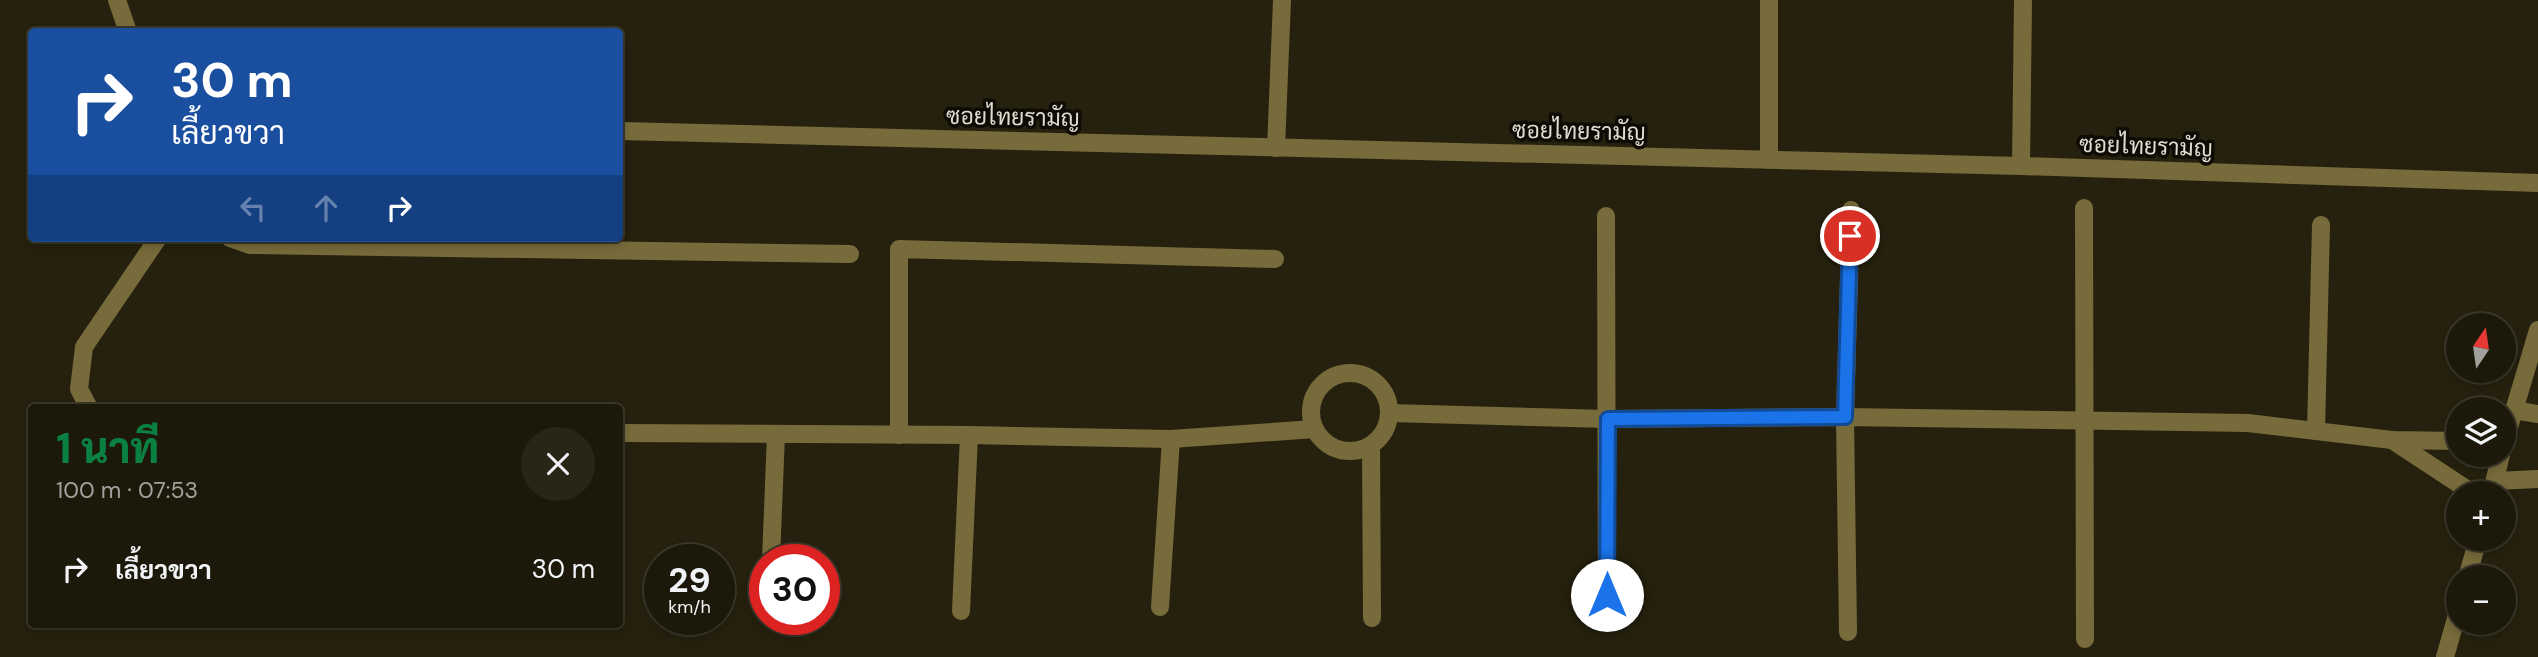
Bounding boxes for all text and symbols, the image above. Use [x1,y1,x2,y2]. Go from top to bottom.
text: 30 m [171,48,293,112]
icon: right [56,56,147,147]
street label: ซอยไทยรามัญ [946,100,1080,133]
text: เลี้ยวขวา [171,112,285,154]
street label: ซอยไทยรามัญ [1512,114,1646,147]
street label: ซอยไทยรามัญ [2079,128,2213,163]
icon: left [234,189,272,227]
icon: ahead [307,189,345,227]
icon: right [380,189,418,227]
pin [1820,206,1880,266]
icon: arrive [1831,217,1869,255]
north arrow [2446,313,2516,383]
map controls [2446,313,2516,635]
button: layers [2446,397,2516,467]
text: 1 นาที [56,421,159,476]
button: close [521,427,595,501]
text: 100 m · 07:53 [56,475,198,505]
button: + [2446,481,2516,551]
speed limit sign: 30 [749,544,840,635]
icon: right [56,550,94,588]
text: 30 m [532,552,595,586]
text: เลี้ยวขวา [115,553,212,587]
text: 29 [668,557,711,603]
position arrow [1570,558,1644,632]
button: − [2446,565,2516,635]
text: km/h [668,595,711,619]

